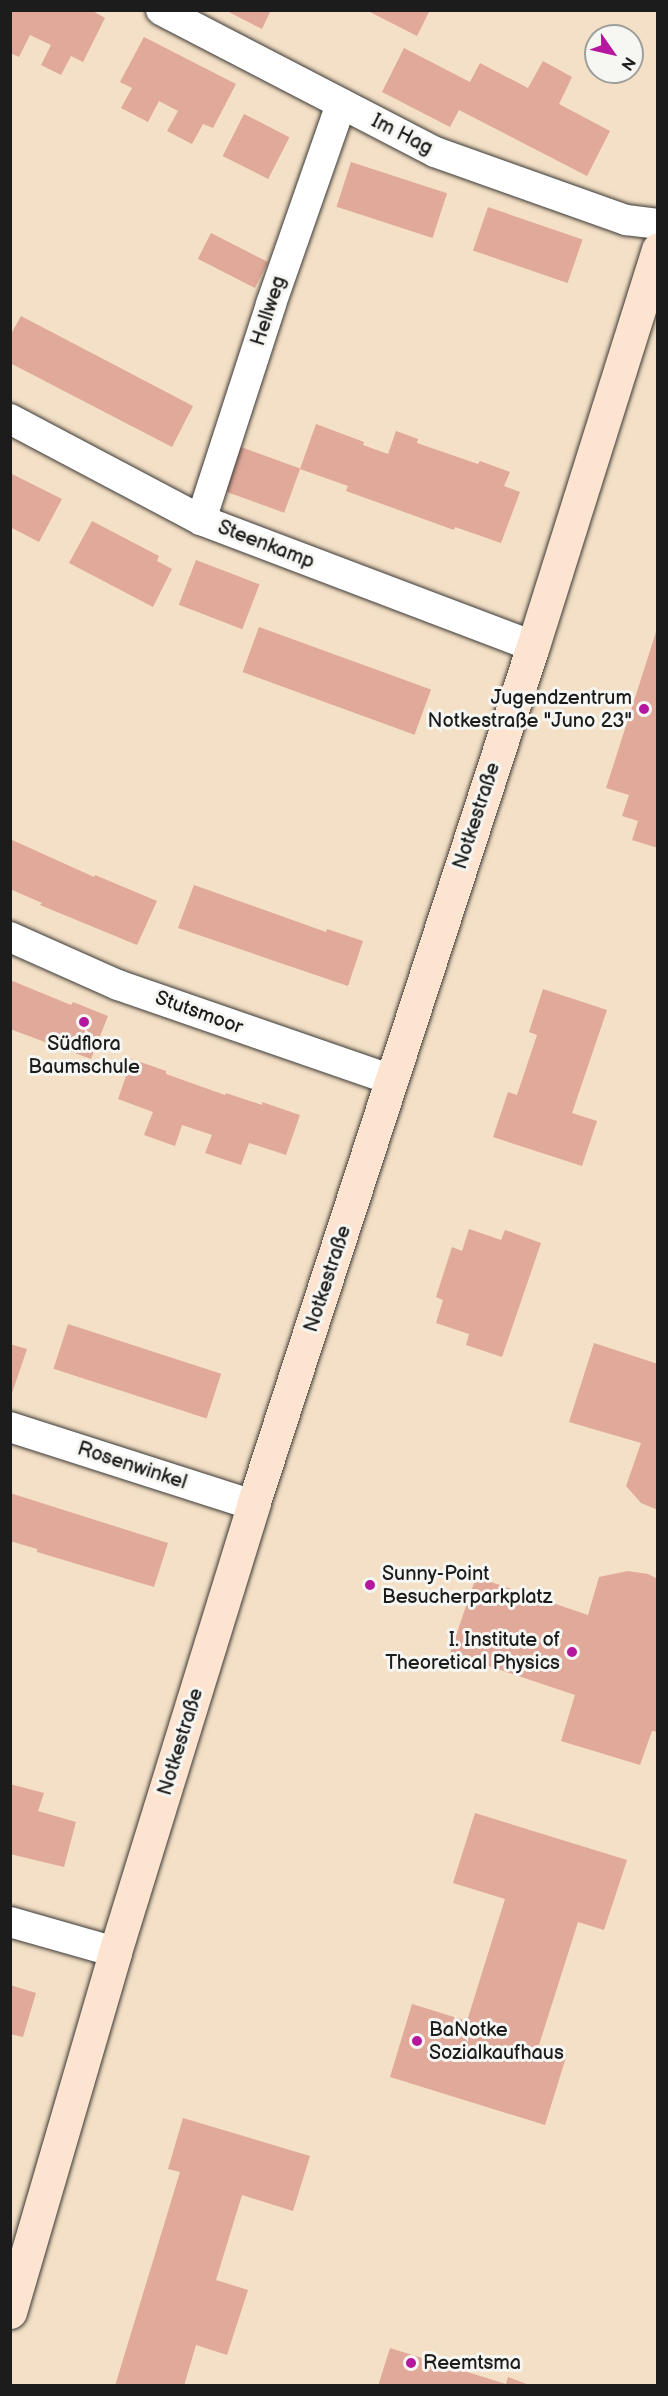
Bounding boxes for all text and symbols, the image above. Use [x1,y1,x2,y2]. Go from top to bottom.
north arrow [584,24,644,84]
text: N [616,53,639,74]
street label: Im Hag [367,109,437,161]
street label: Hellweg [246,273,292,349]
street label: Steenkamp [214,516,318,574]
place label: Jugendzentrum Notkestraße "Juno 23" [428,686,632,733]
marker: Jugendzentrum Notkestraße "Juno 23" [637,702,651,716]
street label: Notkestraße [448,760,506,872]
street label: Stutsmoor [152,986,246,1040]
marker: Südflora Baumschule [77,1015,91,1029]
place label: Südflora Baumschule [28,1032,140,1079]
street label: Notkestraße [299,1223,357,1335]
street label: Rosenwinkel [74,1437,190,1495]
place label: Sunny-Point Besucherparkplatz [382,1562,552,1609]
marker: Sunny-Point Besucherparkplatz [363,1578,377,1592]
place label: I. Institute of Theoretical Physics [385,1628,560,1675]
marker: I. Institute of Theoretical Physics [565,1645,579,1659]
street label: Notkestraße [153,1686,209,1798]
place label: BaNotke Sozialkaufhaus [429,2018,564,2065]
marker: BaNotke Sozialkaufhaus [410,2034,424,2048]
place label: Reemtsma [423,2351,521,2375]
marker: Reemtsma [404,2356,418,2370]

